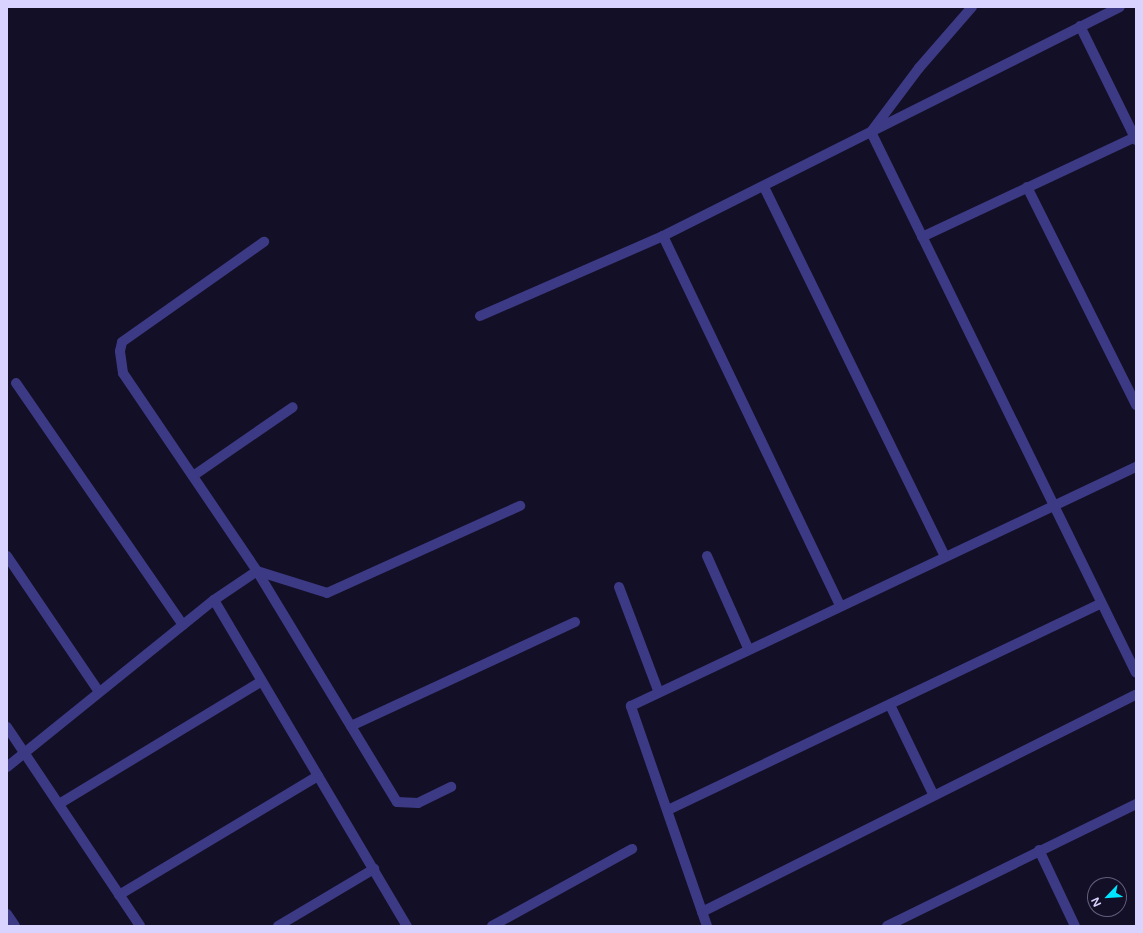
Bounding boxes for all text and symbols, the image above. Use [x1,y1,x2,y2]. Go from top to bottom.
north arrow [1087,877,1127,917]
text: N [1089,895,1104,909]

